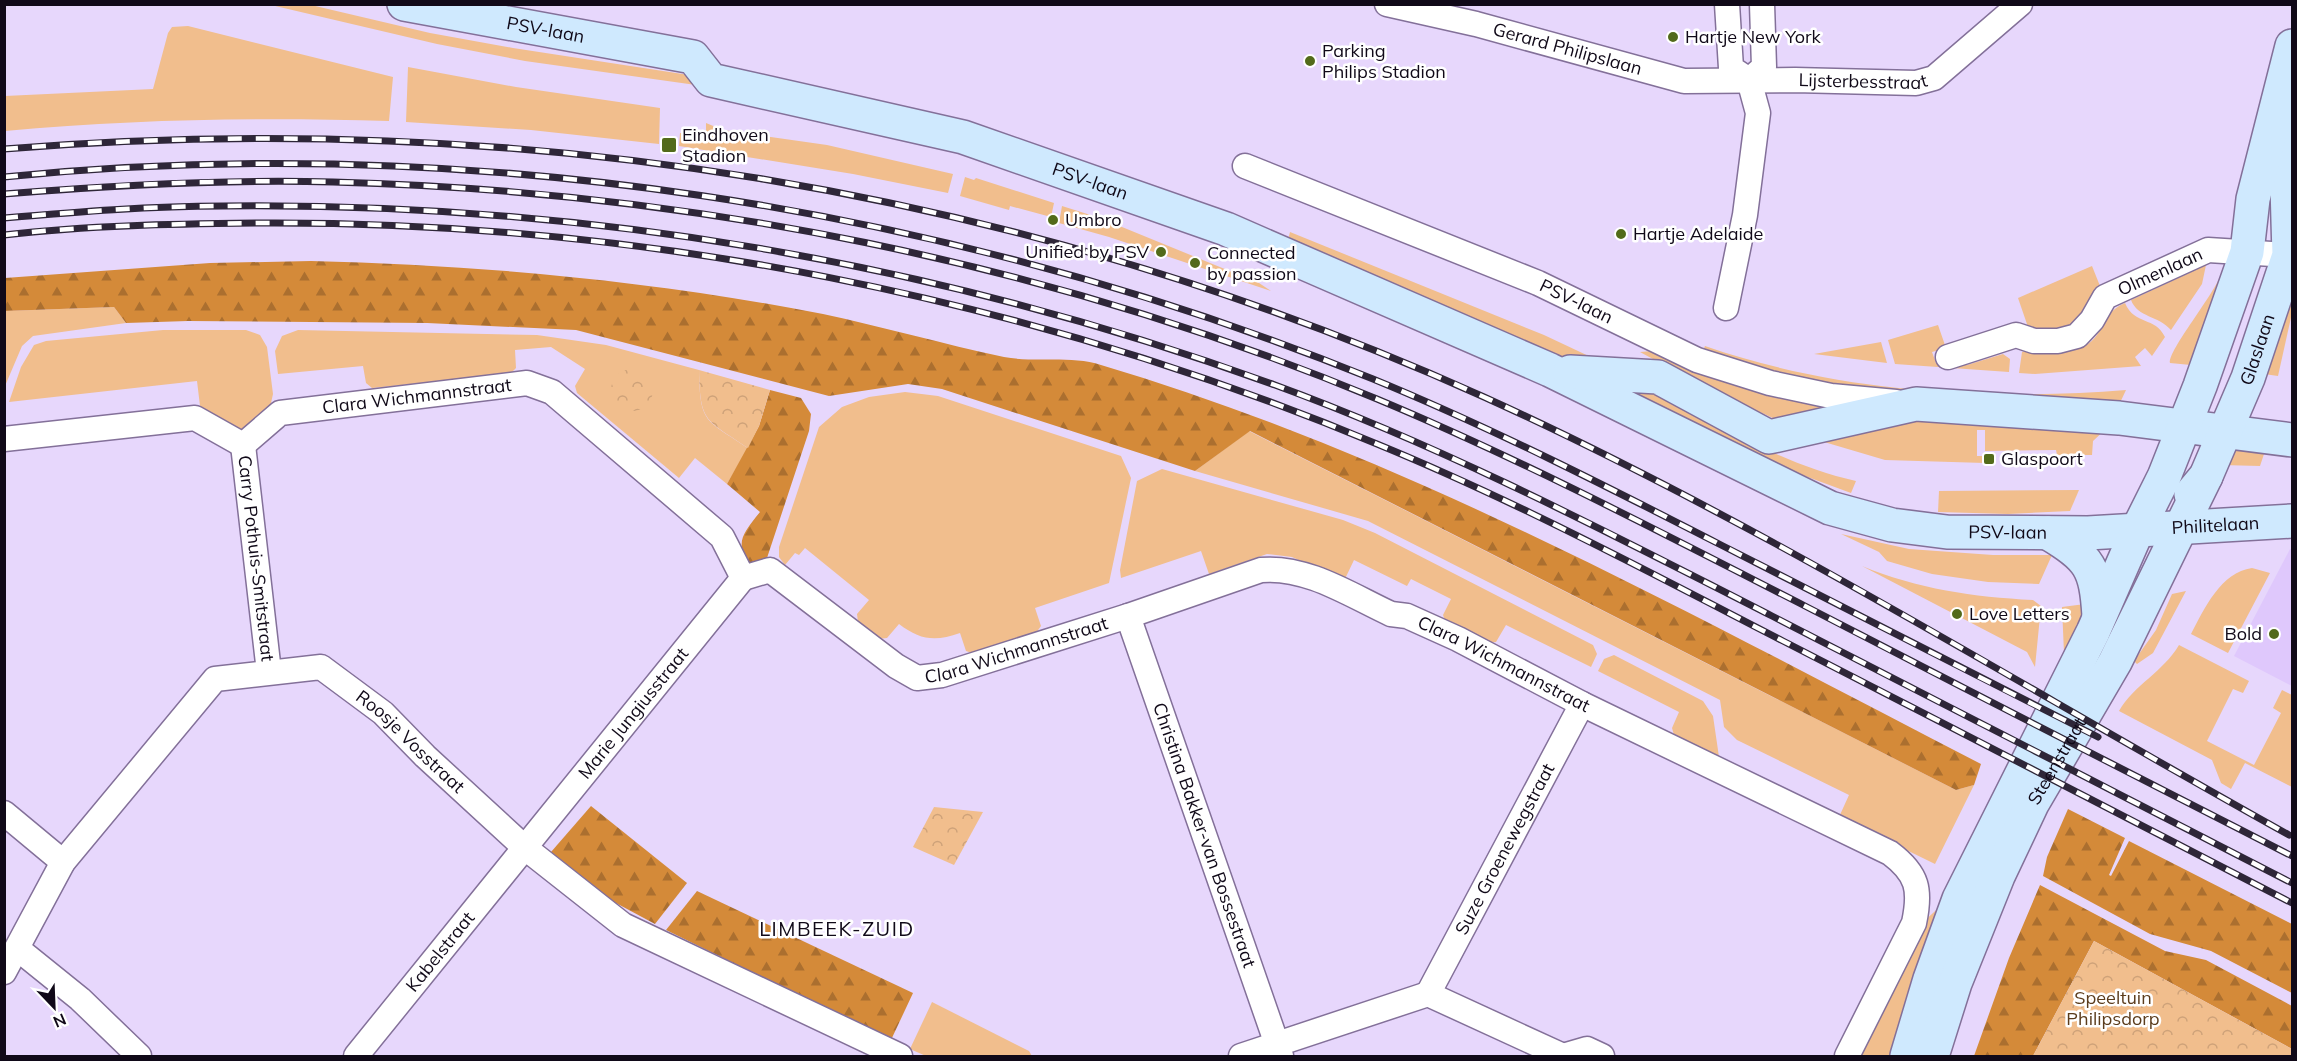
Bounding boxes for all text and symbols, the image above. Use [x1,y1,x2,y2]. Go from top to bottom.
street label: PSV-laan [505,11,586,48]
street label: Gerard Philipslaan [1490,17,1645,80]
place label: Hartje New York [1685,25,1821,48]
marker: Hartje New York [1666,30,1680,44]
place label: Parking Philips Stadion [1322,39,1446,83]
marker: Parking Philips Stadion [1303,54,1317,68]
street label: Lijsterbesstraat [1798,68,1930,94]
place label: Eindhoven Stadion [682,123,769,167]
marker: Eindhoven Stadion [660,136,678,154]
street label: PSV-laan [1049,157,1131,205]
place label: Umbro [1065,208,1121,231]
marker: Umbro [1046,213,1060,227]
place label: Hartje Adelaide [1633,222,1763,245]
marker: Hartje Adelaide [1614,227,1628,241]
place label: Unified by PSV [1025,240,1149,263]
place label: Connected by passion [1207,241,1297,285]
street label: Olmenlaan [2114,242,2206,301]
marker: Unified by PSV [1154,245,1168,259]
marker: Connected by passion [1188,256,1202,270]
street label: PSV-laan [1536,274,1617,329]
street label: Glaslaan [2234,311,2280,389]
street label: Clara Wichmannstraat [321,373,513,419]
place label: Glaspoort [2001,447,2083,470]
marker: Glaspoort [1982,452,1996,466]
street label: Carry Pothuis-Smitstraat [233,454,280,662]
street label: Philitelaan [2171,511,2260,539]
street label: PSV-laan [1968,520,2047,544]
place label: Love Letters [1969,602,2070,625]
marker: Love Letters [1950,607,1964,621]
street label: Clara Wichmannstraat [1414,610,1594,717]
street label: Clara Wichmannstraat [923,611,1111,688]
place label: Bold [2224,622,2262,645]
marker: Bold [2267,627,2281,641]
street label: Marie Jungiusstraat [573,643,693,783]
street label: Roosje Vosstraat [352,685,470,798]
street label: Christina Bakker-van Bossestraat [1148,699,1261,971]
street label: Steenstraat [2022,713,2091,809]
street label: Suze Groenewegstraat [1450,759,1559,939]
street label: Kabelstraat [401,907,479,996]
district label: LIMBEEK-ZUID [759,916,915,941]
north arrow [24,977,84,1037]
park label: Speeltuin Philipsdorp [2066,986,2160,1030]
text: N [50,1009,69,1032]

